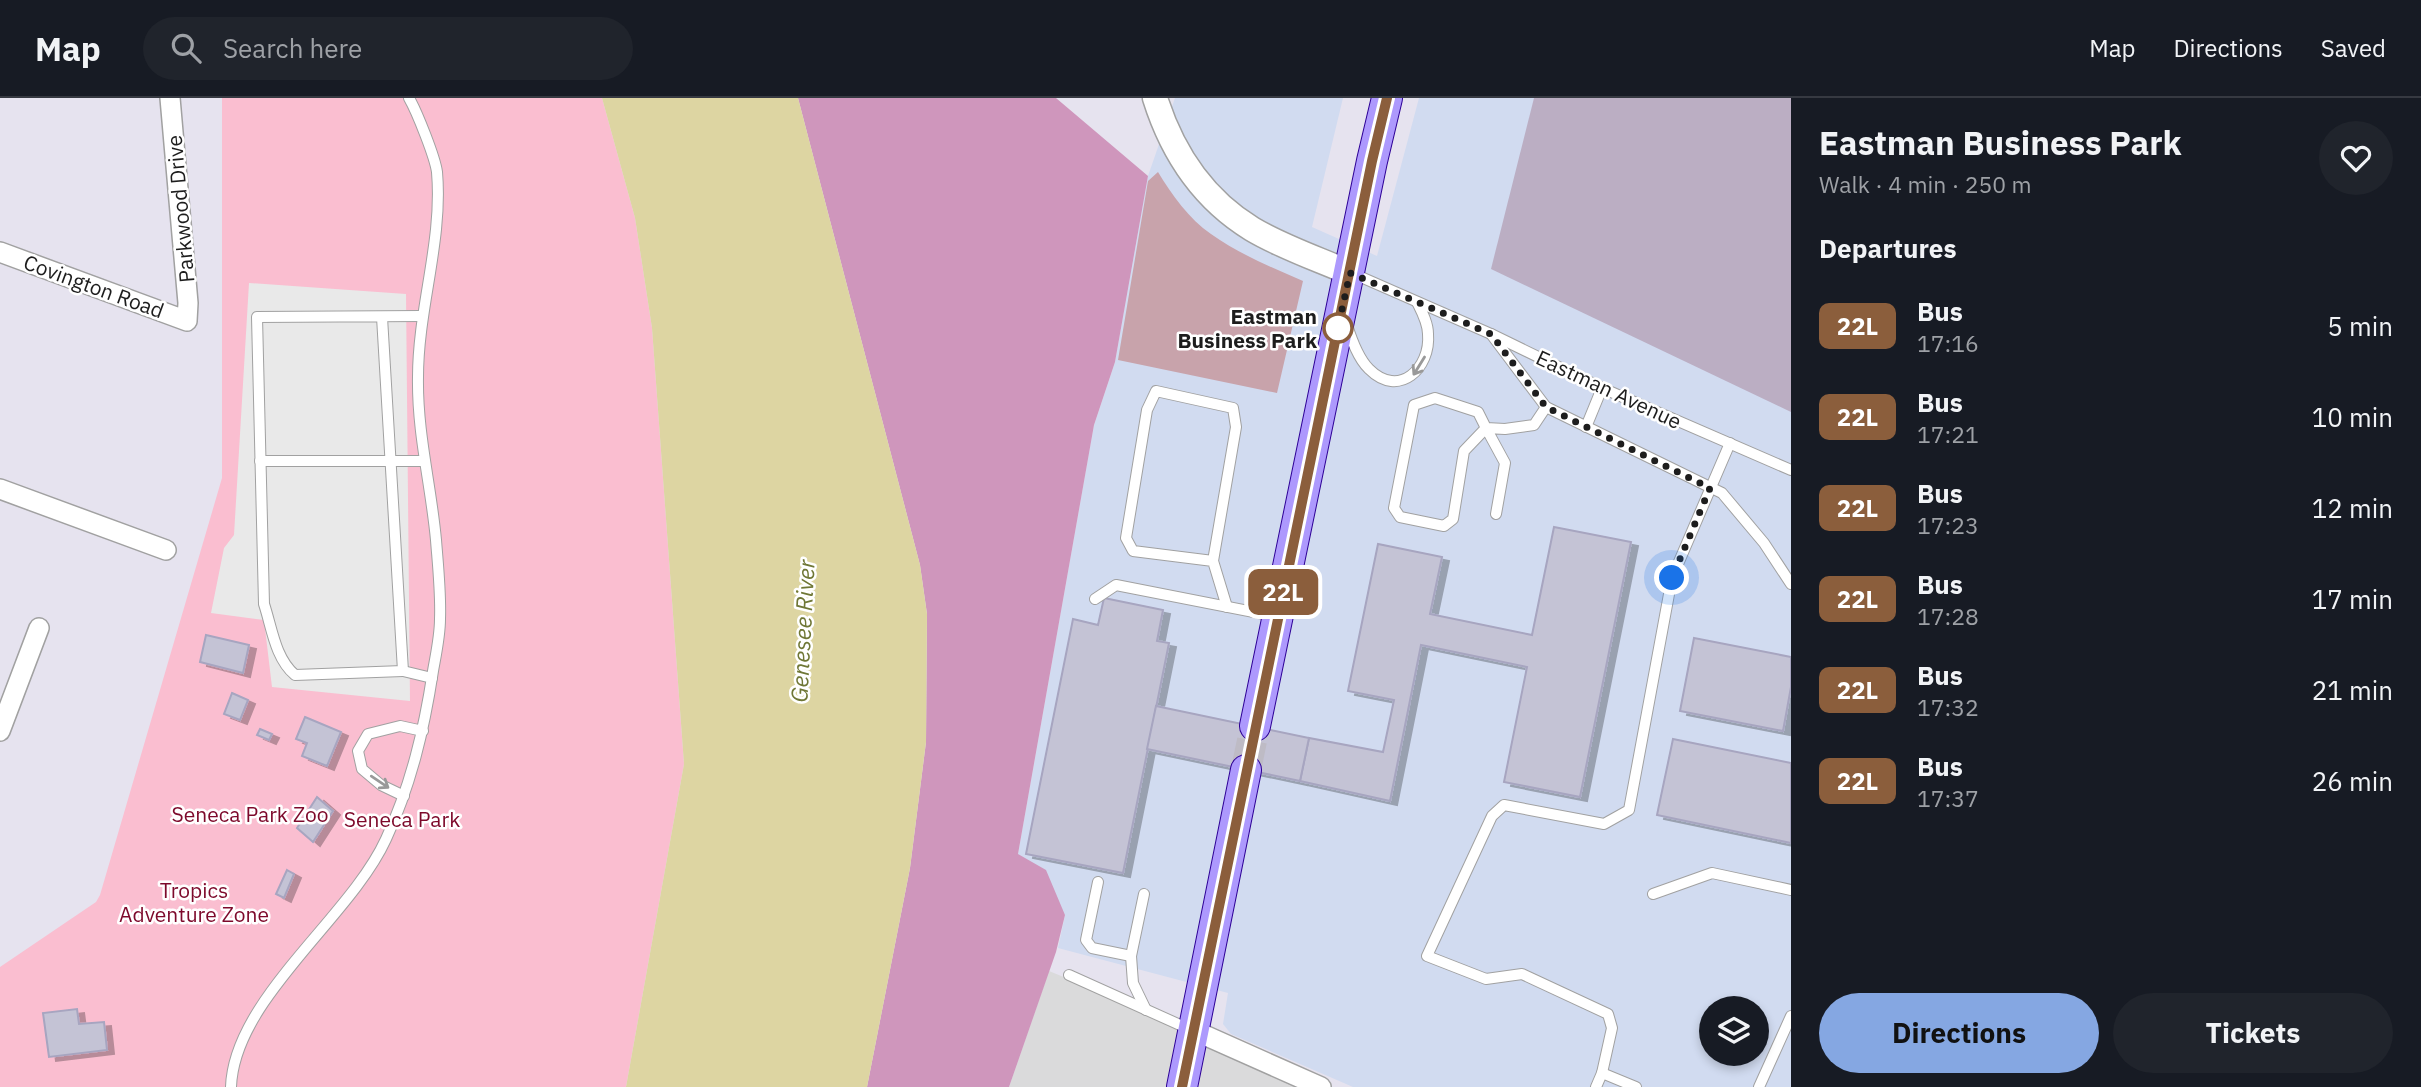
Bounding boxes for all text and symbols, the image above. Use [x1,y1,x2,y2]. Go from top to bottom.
search box [143,17,633,80]
text: Map [35,27,101,70]
icon: search [167,29,205,67]
text: Search here [223,31,362,65]
text: Map [2089,32,2135,64]
text: Directions [2173,32,2283,64]
text: Saved [2321,32,2386,64]
text: Eastman Business Park [1819,121,2182,164]
button: heart [2319,121,2393,195]
street label: Parkwood Drive [160,134,200,284]
text: Walk · 4 min · 250 m [1819,169,2032,199]
text: Departures [1819,231,1957,265]
street label: Covington Road [20,248,168,324]
text: Bus [1917,294,1963,328]
place label: Eastman Business Park [1178,302,1318,354]
text: 5 min [2327,309,2393,343]
text: 22L [1837,310,1878,342]
marker: Eastman Business Park [1323,313,1353,343]
text: 17:16 [1917,328,1979,358]
street label: Eastman Avenue [1532,343,1686,435]
one-way arrow [1411,356,1426,375]
text: Bus [1917,385,1963,419]
text: 10 min [2312,400,2393,434]
text: 22L [1837,401,1878,433]
text: 17:21 [1917,419,1979,449]
text: Bus [1917,476,1963,510]
text: 12 min [2312,491,2393,525]
text: 22L [1837,492,1878,524]
text: 17:23 [1917,510,1979,540]
water label: Genesee River [783,558,821,703]
your location [1654,560,1689,595]
text: Bus [1917,567,1963,601]
line badge: 22L [1243,569,1323,615]
text: 22L [1262,576,1304,608]
text: 17 min [2312,582,2393,616]
text: 22L [1837,583,1878,615]
text: 17:28 [1917,601,1979,631]
text: Bus [1917,658,1963,692]
text: 21 min [2312,673,2393,707]
text: 22L [1837,674,1878,706]
text: 17:32 [1917,692,1979,722]
text: Bus [1917,749,1963,783]
text: 26 min [2312,764,2393,798]
text: 22L [1837,765,1878,797]
one-way arrow [370,775,389,789]
text: 17:37 [1917,783,1979,813]
park label: Seneca Park Zoo [172,800,328,828]
park label: Seneca Park [344,805,460,833]
park label: Tropics Adventure Zone [119,876,269,928]
button: Directions [1819,993,2099,1073]
button: Tickets [2113,993,2393,1073]
map controls [1699,996,1769,1066]
button: layers [1699,996,1769,1066]

